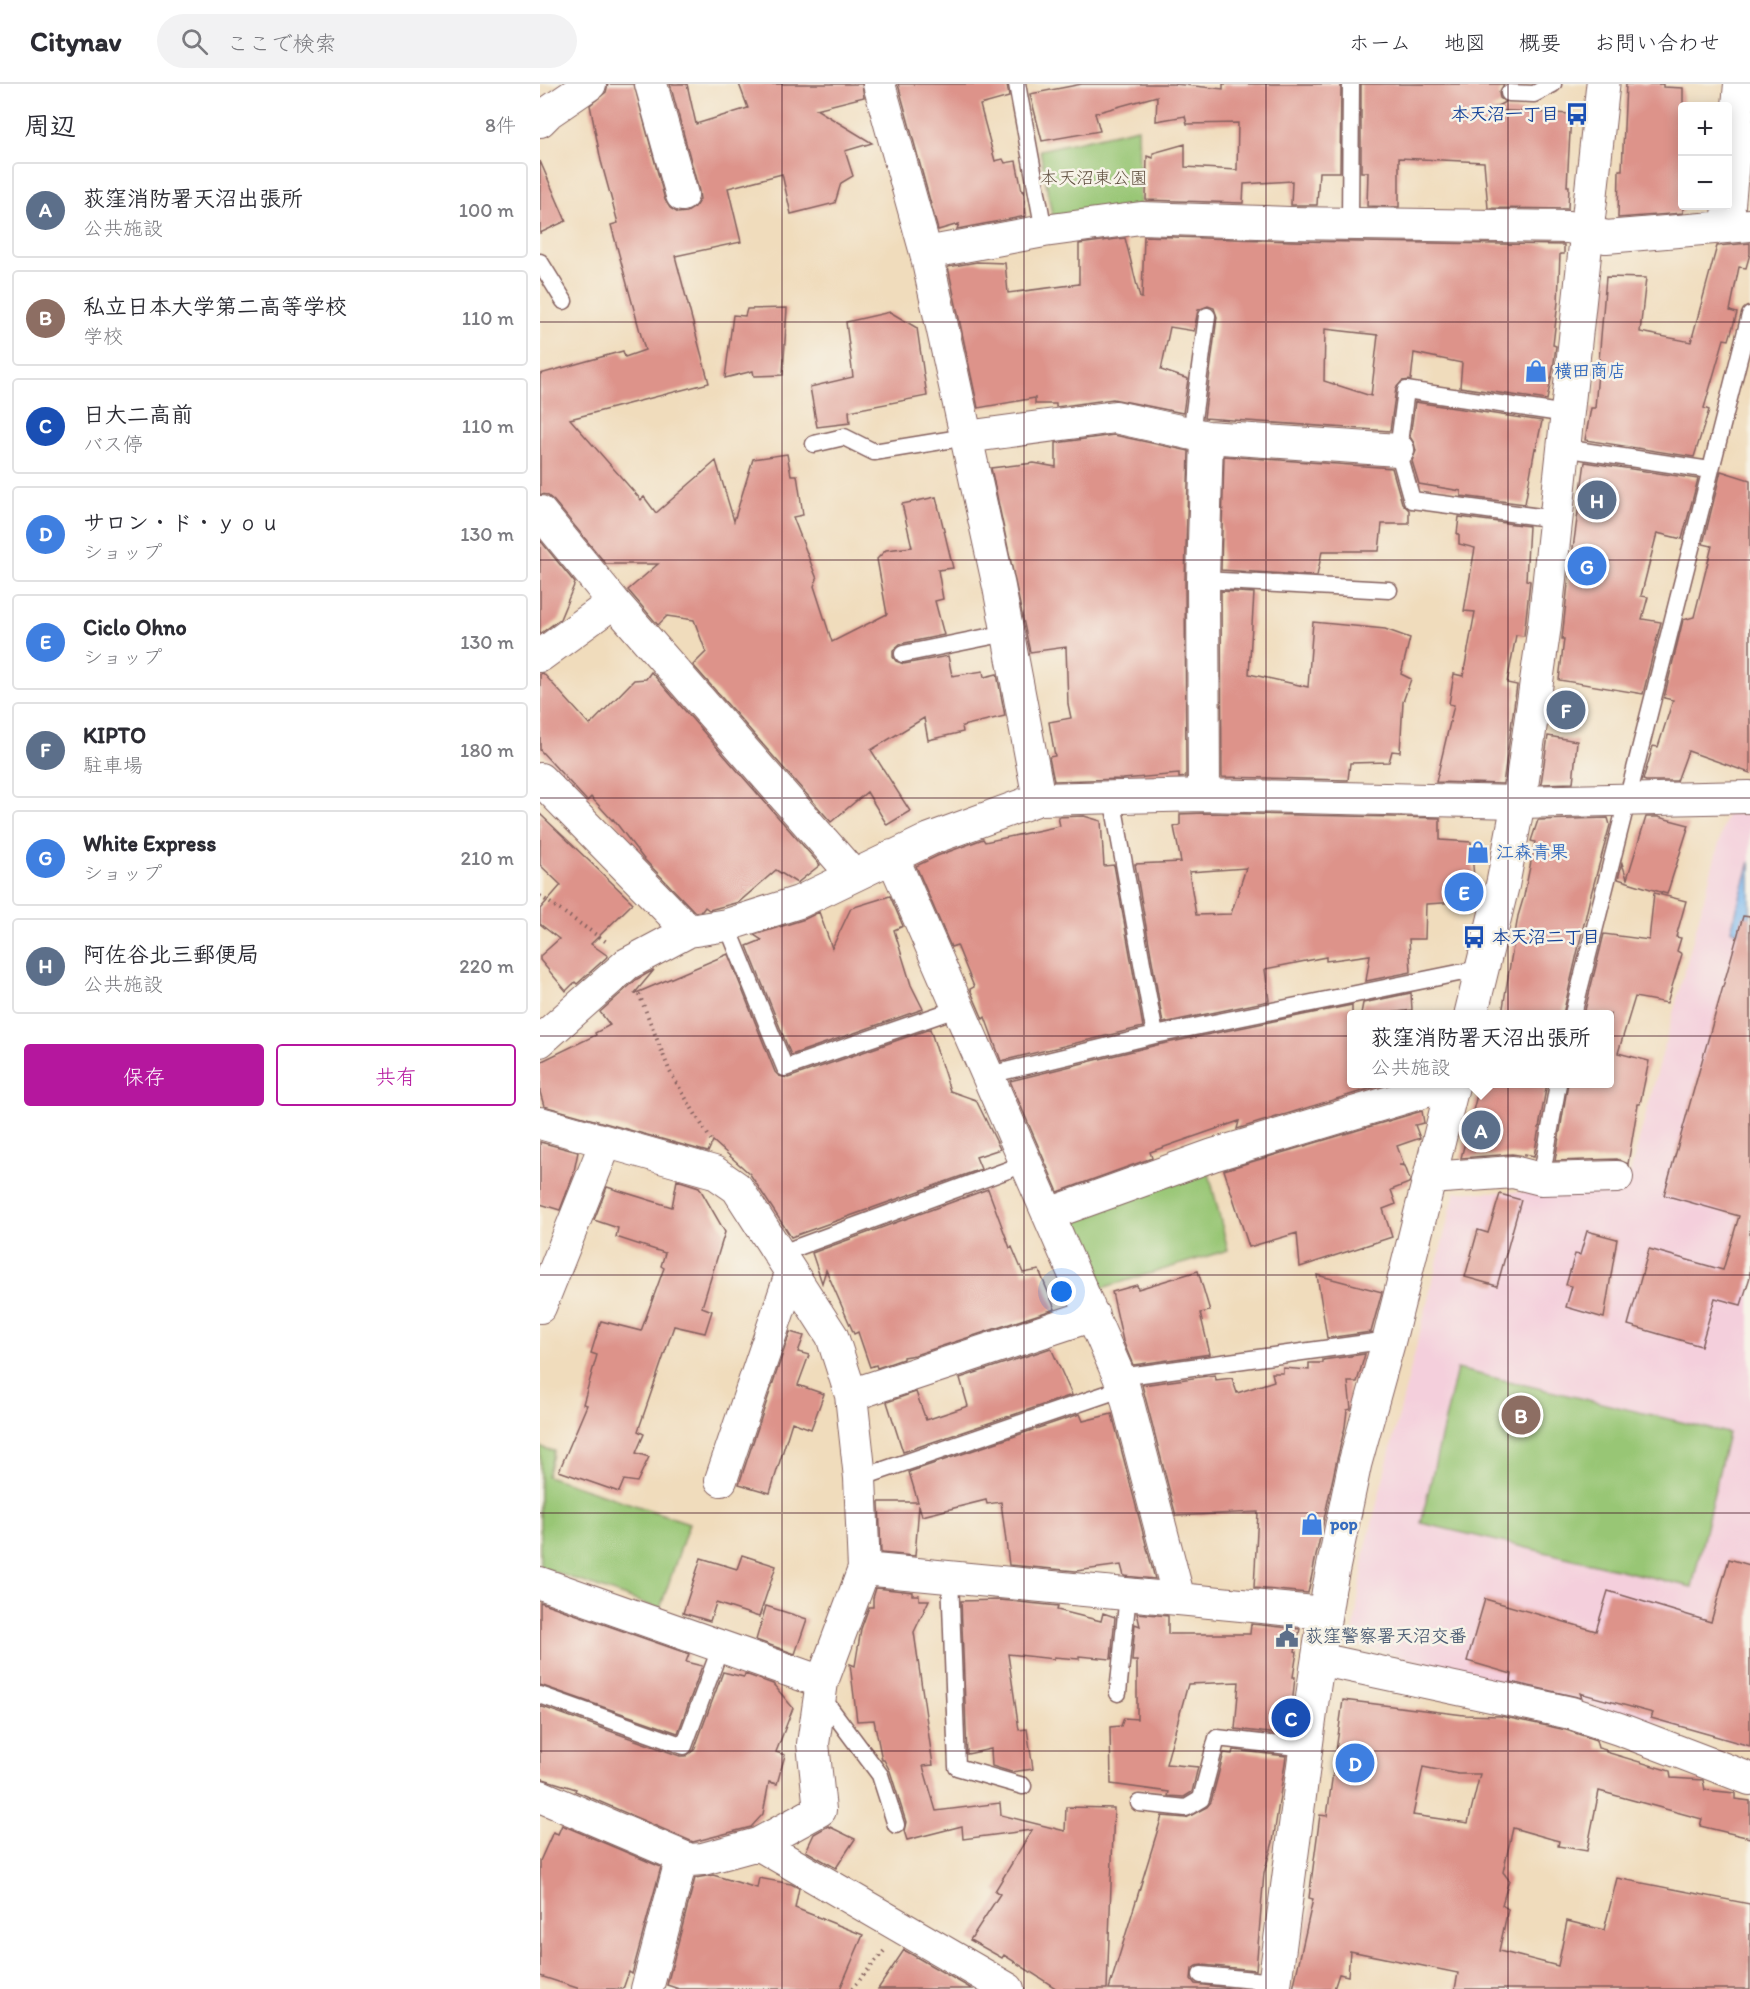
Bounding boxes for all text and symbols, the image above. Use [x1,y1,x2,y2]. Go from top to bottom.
search box [157,14,577,68]
text: Citynav [30,24,121,58]
icon: search [178,25,211,58]
text: ここで検索 [226,30,336,57]
text: ホーム [1349,30,1411,55]
text: 地図 [1444,30,1486,55]
text: 概要 [1519,30,1561,55]
text: お問い合わせ [1594,30,1720,55]
bus stop icon: 本天沼一丁目 [1564,101,1590,127]
map controls [1678,102,1732,210]
button: + [1678,102,1732,156]
place label: 本天沼一丁目 [1451,103,1559,125]
text: 周辺 [24,110,76,142]
text: 8件 [485,113,516,137]
button: − [1678,156,1732,210]
park label: 本天沼東公園 [1040,167,1148,189]
text: 荻窪消防署天沼出張所 [83,185,303,212]
text: A [39,198,52,222]
text: 100 m [459,198,514,222]
text: 公共施設 [83,216,163,240]
text: 私立日本大学第二高等学校 [83,293,347,320]
text: B [39,306,52,330]
text: 110 m [462,306,514,330]
text: 学校 [83,324,123,348]
shop icon: 横田商店 [1523,358,1549,384]
place label: 横田商店 [1554,360,1626,382]
text: 日大二高前 [83,401,193,428]
text: C [39,414,52,438]
text: 110 m [462,414,514,438]
text: バス停 [83,432,143,456]
pin: H [1578,478,1616,522]
text: サロン・ド・ｙｏｕ [83,509,281,536]
text: D [39,522,52,546]
text: 130 m [460,522,514,546]
text: ショップ [83,540,162,564]
pin: G [1568,544,1606,588]
text: Ciclo Ohno [83,614,187,641]
text: E [40,630,51,654]
text: 130 m [460,630,514,654]
text: ショップ [83,645,162,669]
pin: F [1546,688,1586,732]
text: KIPTO [83,722,146,749]
text: F [40,738,51,762]
text: 180 m [460,738,514,762]
text: 駐車場 [83,753,143,777]
text: White Express [83,830,216,857]
shop icon: 江森青果 [1465,839,1491,865]
place label: 江森青果 [1496,841,1568,863]
text: G [39,846,52,870]
text: 210 m [461,846,514,870]
text: ショップ [83,861,162,885]
pin: E [1444,870,1484,914]
bus stop icon: 本天沼二丁目 [1461,924,1487,950]
place label: 本天沼二丁目 [1492,926,1600,948]
text: 阿佐谷北三郵便局 [83,941,259,968]
text: H [39,954,52,978]
text: 220 m [459,954,514,978]
text: 公共施設 [83,972,163,996]
popup [1347,1010,1614,1088]
text: 荻窪消防署天沼出張所 [1370,1024,1591,1051]
button: 保存 [24,1044,264,1106]
button: 共有 [276,1044,516,1106]
text: 公共施設 [1370,1055,1450,1079]
pin: A [1462,1108,1500,1152]
your location [1047,1277,1076,1306]
pin: B [1502,1392,1540,1438]
shop icon: pop [1299,1511,1325,1537]
place label: pop [1329,1513,1358,1535]
public building icon: 荻窪警察署天沼交番 [1274,1623,1300,1649]
place label: 荻窪警察署天沼交番 [1305,1625,1467,1647]
pin: C [1272,1696,1311,1740]
pin: D [1336,1740,1374,1786]

